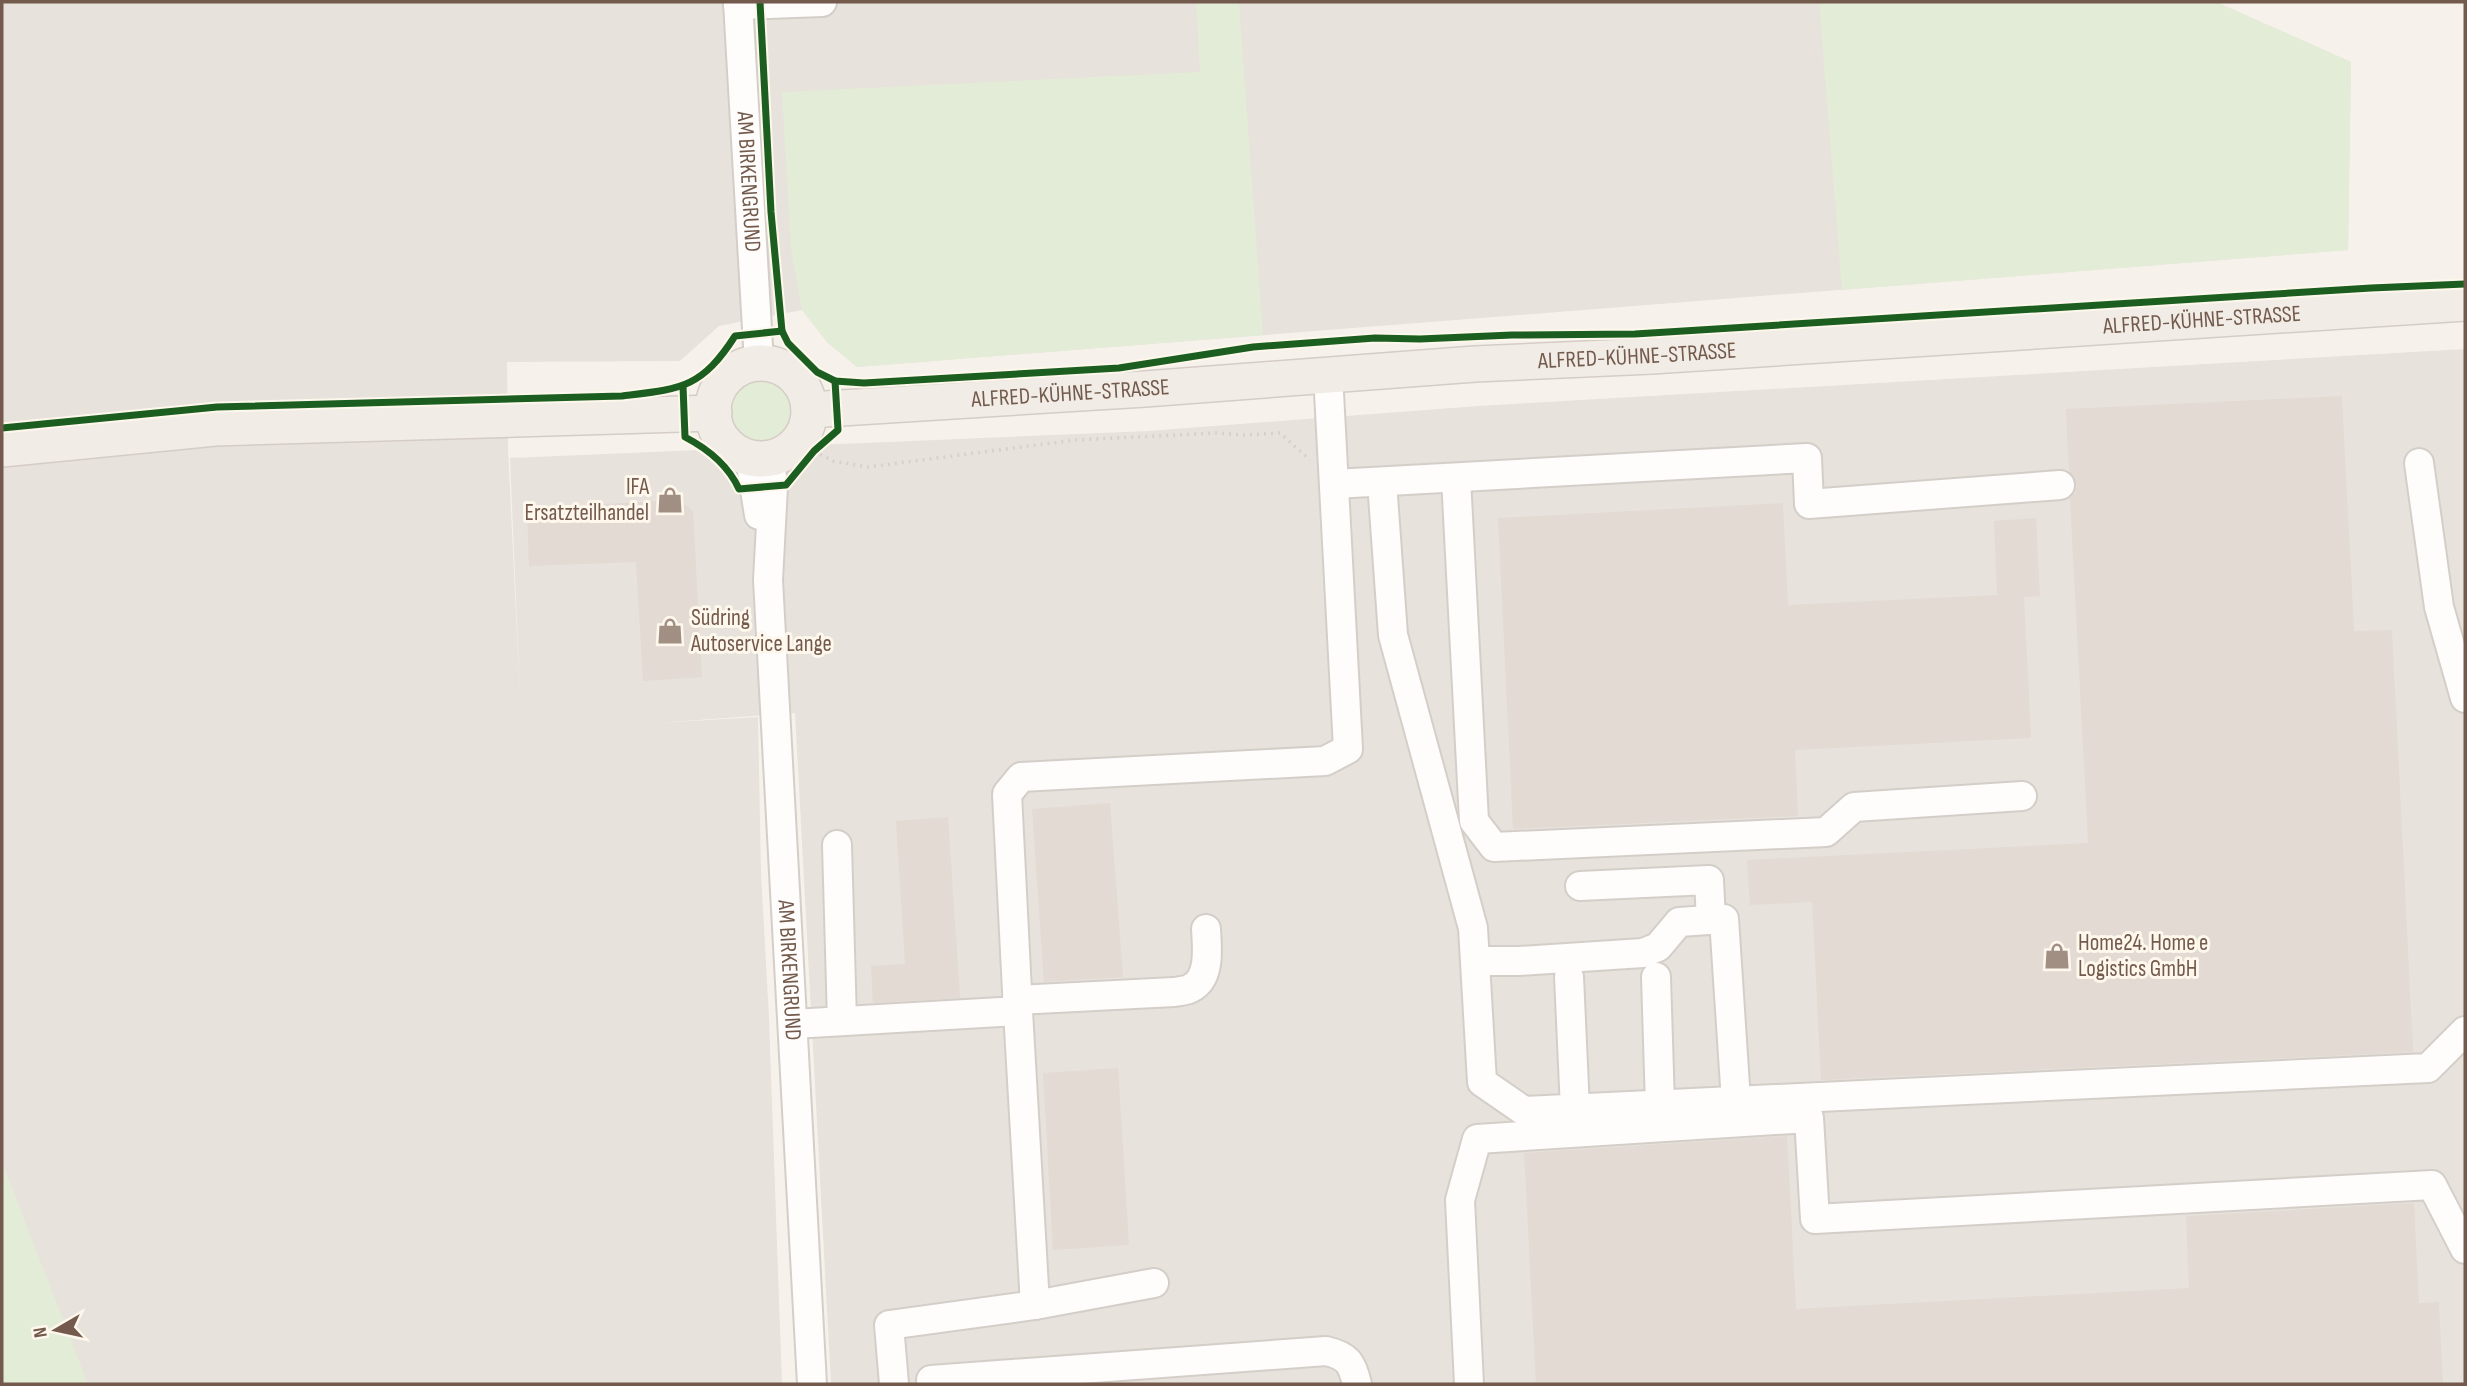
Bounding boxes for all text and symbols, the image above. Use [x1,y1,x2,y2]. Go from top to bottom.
street label: AM BIRKENGRUND [730,110,767,253]
street label: ALFRED-KÜHNE-STRASSE [2101,300,2302,341]
street label: ALFRED-KÜHNE-STRASSE [1536,337,1737,375]
street label: ALFRED-KÜHNE-STRASSE [970,373,1171,414]
place label: IFA Ersatzteilhandel [525,473,649,527]
shop icon: IFA Ersatzteilhandel [655,485,685,515]
place label: Südring Autoservice Lange [690,604,832,658]
shop icon: Südring Autoservice Lange [655,616,685,646]
street label: AM BIRKENGRUND [771,898,807,1041]
place label: Home24. Home e Logistics GmbH [2078,929,2208,983]
shop icon: Home24. Home e Logistics GmbH [2042,941,2072,971]
north arrow [21,1295,91,1365]
text: N [29,1326,53,1339]

